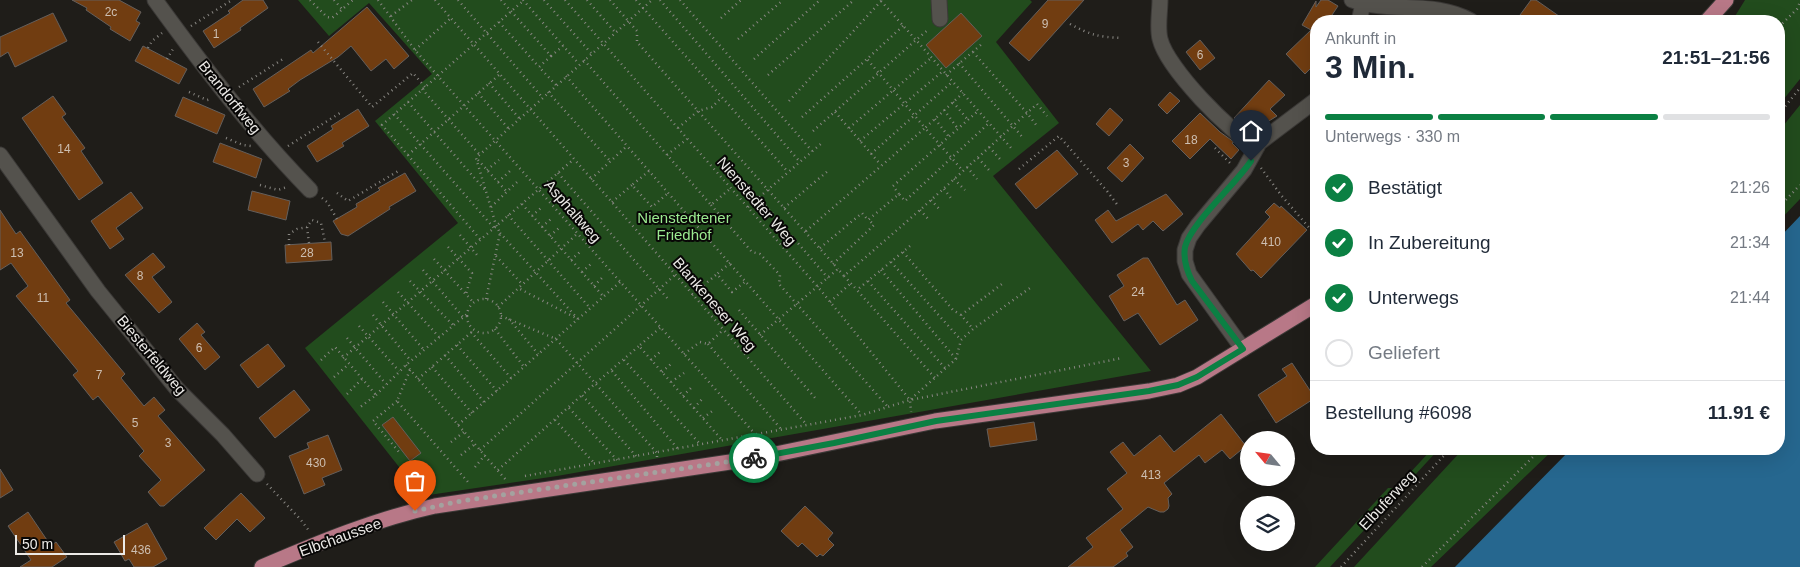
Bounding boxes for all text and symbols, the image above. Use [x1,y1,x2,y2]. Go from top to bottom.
house number: 2c [105,5,117,19]
house number: 9 [1042,17,1049,31]
house number: 1 [213,27,220,41]
text: Ankunft in [1325,30,1396,47]
text: 21:51–21:56 [1662,47,1770,68]
house number: 6 [1197,48,1204,62]
text: 3 Min. [1325,49,1416,85]
street label: Brandorffweg [195,57,265,137]
pin [1230,110,1272,161]
icon: home [1237,117,1265,145]
text: Unterwegs · 330 m [1325,128,1460,145]
house number: 18 [1184,133,1198,147]
house number: 14 [57,142,71,156]
street label: Nienstedter Weg [714,153,800,249]
house number: 3 [1123,156,1130,170]
icon: check [1325,174,1353,202]
street label: Asphaltweg [541,176,605,246]
text: Bestätigt [1368,177,1442,198]
text: 21:26 [1730,179,1770,196]
park label: Nienstedtener Friedhof [637,209,731,243]
icon: check [1325,229,1353,257]
text: In Zubereitung [1368,232,1491,253]
text: 21:34 [1730,234,1770,251]
house number: 410 [1261,235,1281,249]
house number: 13 [10,246,24,260]
house number: 28 [300,246,314,260]
street label: Blankeneser Weg [670,254,760,354]
house number: 8 [137,269,144,283]
icon: check [1325,284,1353,312]
house number: 24 [1131,285,1145,299]
text: Unterwegs [1368,287,1459,308]
text: 21:44 [1730,289,1770,306]
house number: 11 [37,291,50,305]
street label: Biesterfeldweg [114,312,190,398]
house number: 6 [196,341,203,355]
text: Geliefert [1368,342,1440,363]
house number: 7 [96,368,103,382]
text: Bestellung #6098 [1325,402,1472,423]
text: 11.91 € [1708,402,1770,423]
house number: 5 [132,416,139,430]
north arrow [1240,431,1295,486]
map controls [1240,431,1295,551]
courier [729,433,779,483]
house number: 3 [165,436,172,450]
icon: bike [740,444,768,472]
house number: 430 [306,456,326,470]
pin [394,460,436,511]
icon: bag [401,467,429,495]
street label: Elbuferweg [1355,467,1419,533]
house number: 413 [1141,468,1161,482]
button: layers [1240,496,1295,551]
street label: Elbchaussee [297,514,383,560]
scale bar [15,532,125,555]
text: 50 m [22,536,53,552]
house number: 436 [131,543,151,557]

